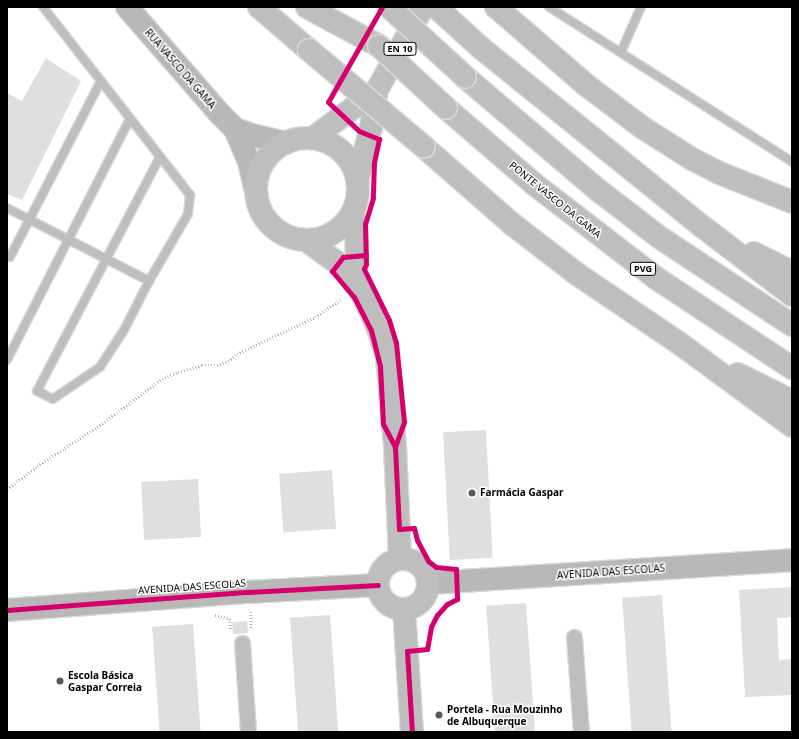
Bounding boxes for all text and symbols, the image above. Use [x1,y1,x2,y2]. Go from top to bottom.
street label: RUA VASCO DA GAMA [142,27,218,111]
road number: EN 10 [383,42,417,56]
street label: PONTE VASCO DA GAMA [507,159,603,241]
road number: PVG [630,262,656,276]
place label: Farmácia Gaspar [480,487,563,499]
marker: Farmácia Gaspar [467,488,477,498]
street label: AVENIDA DAS ESCOLAS [557,562,665,582]
street label: AVENIDA DAS ESCOLAS [138,577,246,597]
place label: Escola Básica Gaspar Correia [68,669,142,692]
marker: Escola Básica Gaspar Correia [55,676,65,686]
place label: Portela - Rua Mouzinho de Albuquerque [447,703,563,726]
marker: Portela - Rua Mouzinho de Albuquerque [434,710,444,720]

